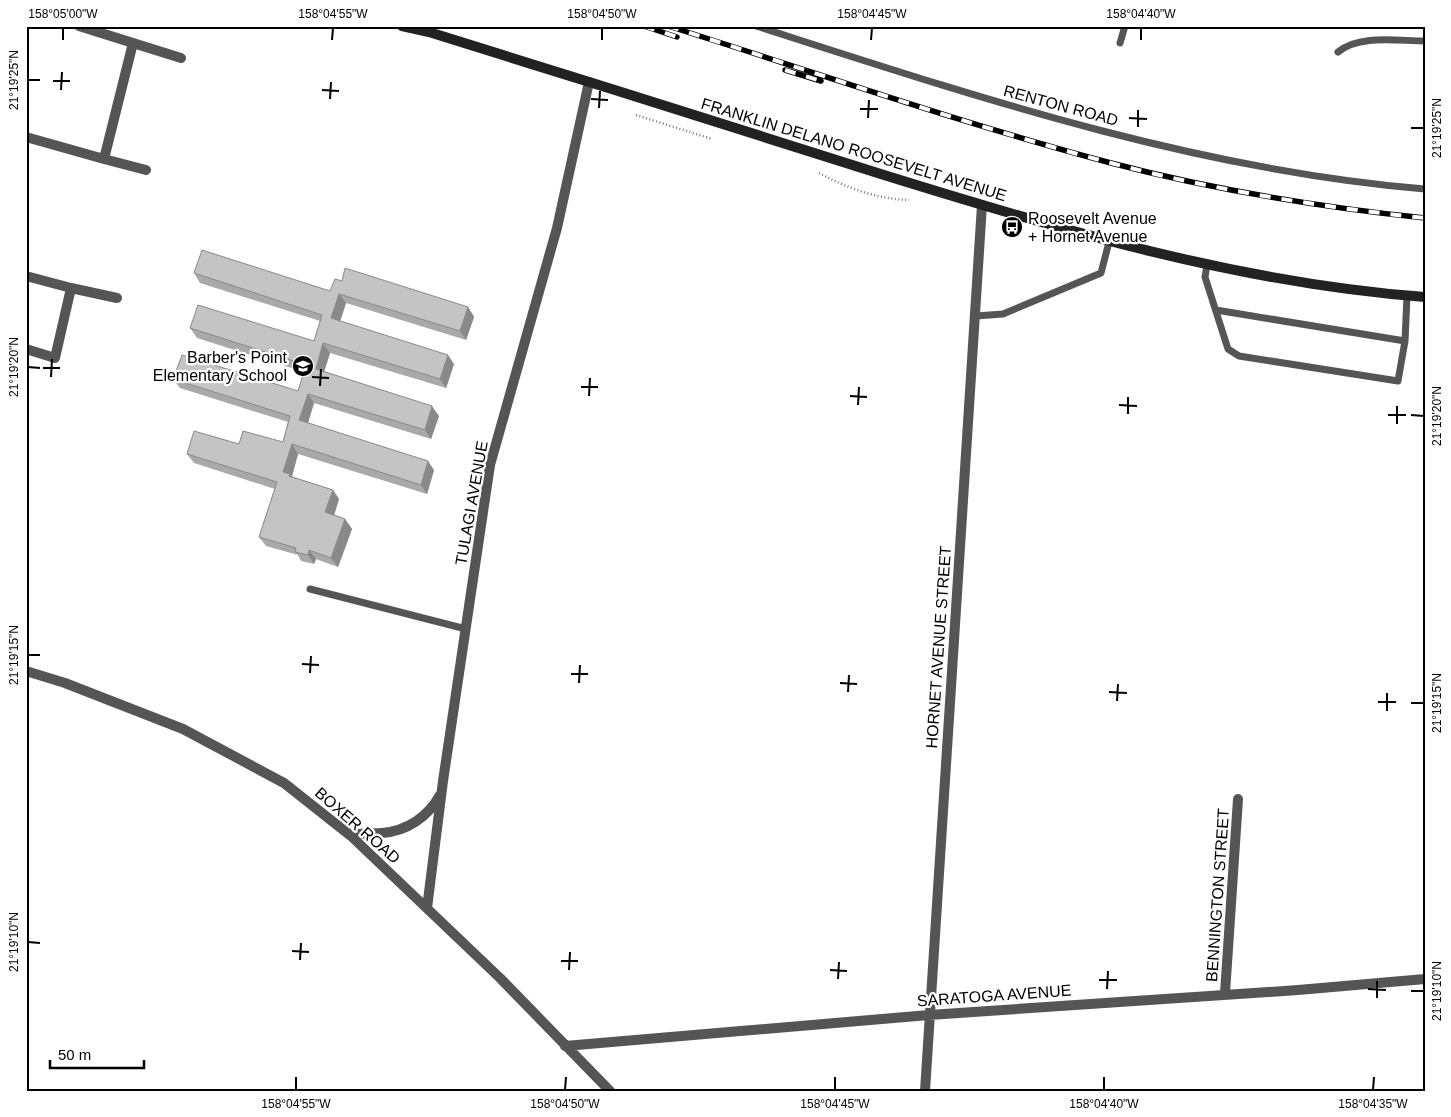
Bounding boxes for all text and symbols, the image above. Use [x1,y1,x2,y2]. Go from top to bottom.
text: 158°05'00"W [28,7,98,21]
text: 158°04'55"W [298,7,368,21]
text: 158°04'50"W [567,7,637,21]
text: 158°04'45"W [837,7,907,21]
text: 158°04'40"W [1106,7,1176,21]
text: 21°19'25"N [7,50,21,110]
street label: RENTON ROAD [1002,82,1120,129]
street label: FRANKLIN DELANO ROOSEVELT AVENUE [699,95,1009,204]
text: 21°19'25"N [1430,98,1444,158]
place label: Roosevelt Avenue + Hornet Avenue [1028,210,1157,245]
bus stop icon: Roosevelt Avenue + Hornet Avenue [1000,215,1024,239]
text: 21°19'20"N [7,337,21,397]
place label: Barber's Point Elementary School [153,349,288,384]
school or university icon: Barber's Point Elementary School [291,354,315,378]
text: 21°19'20"N [1430,386,1444,446]
street label: TULAGI AVENUE [452,440,491,567]
street label: HORNET AVENUE STREET [923,545,954,749]
text: 21°19'15"N [7,625,21,685]
text: 21°19'15"N [1430,673,1444,733]
street label: BOXER ROAD [312,784,404,867]
street label: BENNINGTON STREET [1203,807,1232,982]
text: 21°19'10"N [7,912,21,972]
text: 21°19'10"N [1430,961,1444,1021]
street label: SARATOGA AVENUE [916,982,1072,1009]
scale bar [50,1037,144,1069]
text: 50 m [58,1046,91,1063]
text: 158°04'55"W [261,1097,331,1111]
text: 158°04'50"W [530,1097,600,1111]
text: 158°04'45"W [800,1097,870,1111]
text: 158°04'40"W [1069,1097,1139,1111]
text: 158°04'35"W [1338,1097,1408,1111]

